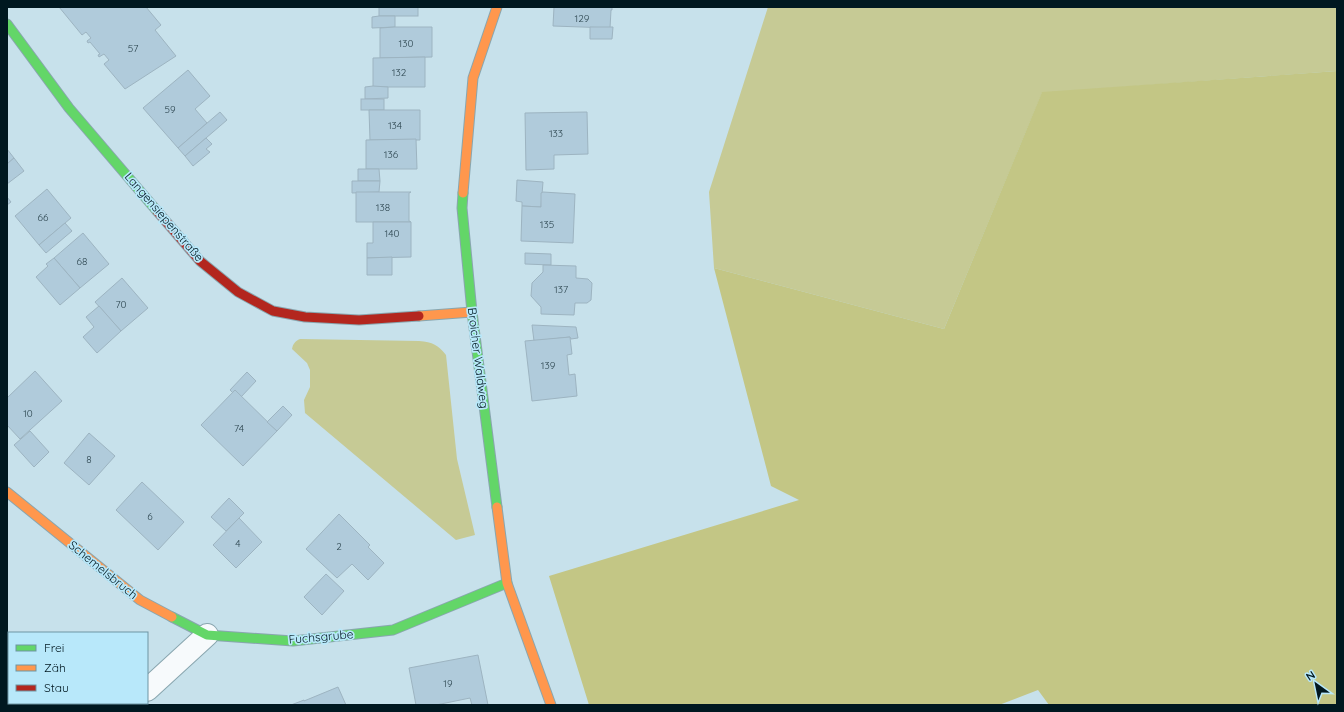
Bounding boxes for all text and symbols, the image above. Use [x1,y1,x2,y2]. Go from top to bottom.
house number: 129 [575,12,590,25]
house number: 130 [399,37,413,50]
house number: 57 [128,42,138,55]
house number: 132 [392,66,407,79]
house number: 59 [164,103,176,116]
house number: 134 [388,119,402,132]
house number: 133 [549,127,563,140]
house number: 136 [384,148,399,161]
street label: Langensiepenstraße [122,169,207,264]
house number: 138 [376,201,390,214]
house number: 66 [38,211,49,224]
house number: 135 [540,218,554,231]
house number: 140 [385,227,399,240]
house number: 68 [77,255,87,268]
house number: 137 [554,283,568,296]
house number: 70 [115,298,127,311]
street label: Broicher Waldweg [465,307,492,409]
house number: 139 [541,359,556,372]
house number: 10 [23,407,33,420]
house number: 74 [234,422,244,435]
house number: 8 [86,453,92,466]
house number: 6 [147,510,153,523]
street label: Schemelsbruch [66,537,141,602]
house number: 4 [235,537,241,550]
house number: 2 [336,540,342,553]
street label: Fuchsgrube [288,626,354,647]
legend [8,632,148,704]
text: Frei [44,640,64,655]
text: Zäh [44,660,66,675]
north arrow [1296,664,1336,704]
text: N [1303,668,1318,684]
house number: 19 [443,677,453,690]
text: Stau [44,680,69,695]

